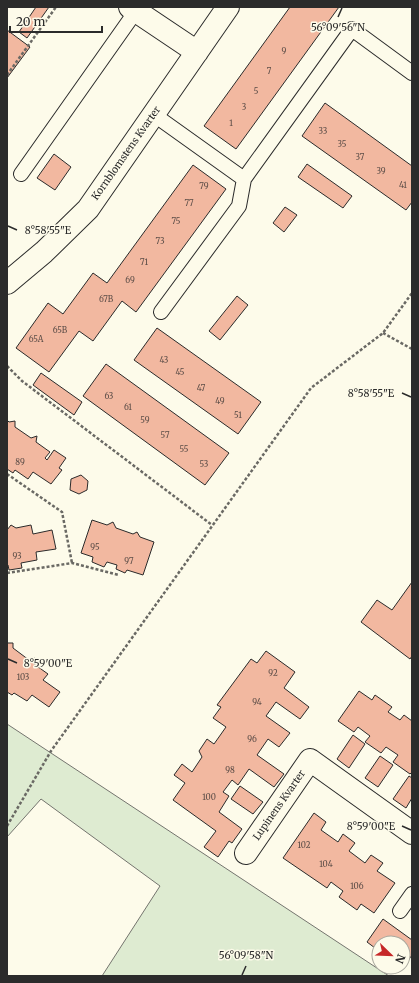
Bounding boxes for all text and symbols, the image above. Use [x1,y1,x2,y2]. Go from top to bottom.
scale bar [10,8,102,34]
text: 20 m [16,14,45,29]
text: 56°09'56"N [311,21,365,34]
house number: 9 [282,46,287,56]
house number: 7 [267,66,272,76]
house number: 5 [254,86,259,96]
house number: 3 [242,102,247,112]
street label: Kornblomstens Kvarter [89,103,164,202]
house number: 1 [229,118,233,128]
house number: 33 [319,126,328,136]
house number: 35 [338,139,347,149]
house number: 37 [356,152,365,162]
house number: 39 [376,166,386,176]
house number: 41 [399,180,407,190]
house number: 79 [199,181,209,191]
house number: 77 [184,198,194,208]
house number: 75 [172,216,181,226]
text: 8°58'55"E [25,224,72,237]
house number: 73 [156,236,165,246]
house number: 71 [140,257,148,267]
house number: 69 [125,275,135,285]
house number: 67B [99,294,114,304]
house number: 65B [53,325,68,335]
house number: 65A [29,334,44,344]
house number: 43 [160,355,169,365]
house number: 45 [176,367,185,377]
house number: 47 [197,383,206,393]
text: 8°58'55"E [348,387,395,400]
house number: 63 [105,391,114,401]
house number: 49 [215,396,225,406]
house number: 61 [124,402,132,412]
house number: 51 [234,410,242,420]
house number: 59 [140,415,150,425]
house number: 57 [161,430,170,440]
house number: 55 [180,444,189,454]
house number: 89 [15,457,25,467]
house number: 53 [200,459,209,469]
house number: 95 [90,542,100,552]
house number: 93 [12,551,22,561]
house number: 97 [124,556,134,566]
text: 8°59'00"E [24,657,73,670]
house number: 92 [268,668,278,678]
house number: 103 [17,672,30,682]
house number: 94 [252,697,262,707]
house number: 96 [247,734,257,744]
house number: 98 [225,765,235,775]
street label: Lupinens Kvarter [250,767,308,843]
house number: 100 [202,792,216,802]
text: 8°59'00"E [347,820,396,833]
house number: 102 [298,840,311,850]
house number: 104 [319,859,333,869]
house number: 106 [350,881,364,891]
north arrow [371,935,411,975]
text: 56°09'58"N [219,949,273,962]
text: N [392,952,408,966]

